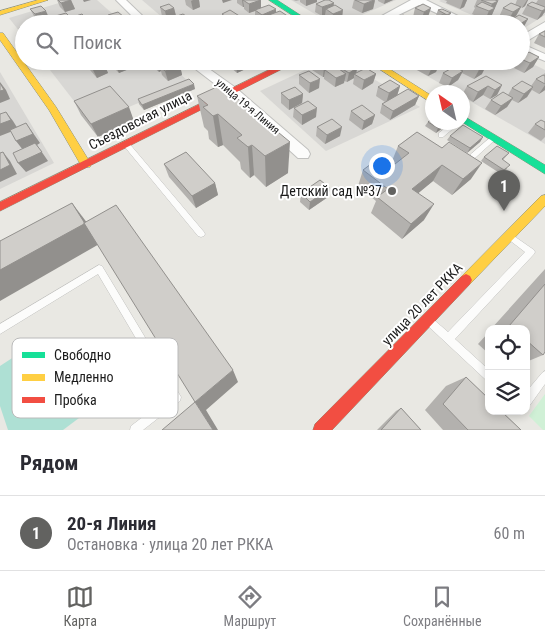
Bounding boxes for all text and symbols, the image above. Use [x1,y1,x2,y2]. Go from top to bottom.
search box [15,15,530,70]
icon: search [33,29,61,57]
text: Поиск [73,31,122,54]
street label: улица 19-я Линия [213,76,282,137]
north arrow [425,85,470,130]
street label: Съездовская улица [86,87,194,153]
your location [369,153,395,179]
pin: 1 [488,170,520,211]
place label: Детский сад №37 [280,183,382,199]
marker: Детский сад №37 [386,185,398,197]
street label: улица 20 лет РККА [379,259,465,349]
map controls [485,325,530,415]
button: locate [485,325,530,370]
legend [12,338,178,418]
text: Свободно [54,347,111,363]
text: Медленно [54,369,114,385]
button: layers [485,370,530,415]
text: Пробка [54,392,97,408]
text: Рядом [20,451,79,475]
text: 20-я Линия [67,512,156,535]
text: 1 [32,524,40,543]
text: 60 m [493,524,525,543]
text: Остановка · улица 20 лет РККА [67,535,273,554]
tab: Карта [63,583,97,629]
tab: Маршрут [224,583,276,629]
tab: Сохранённые [403,583,482,629]

